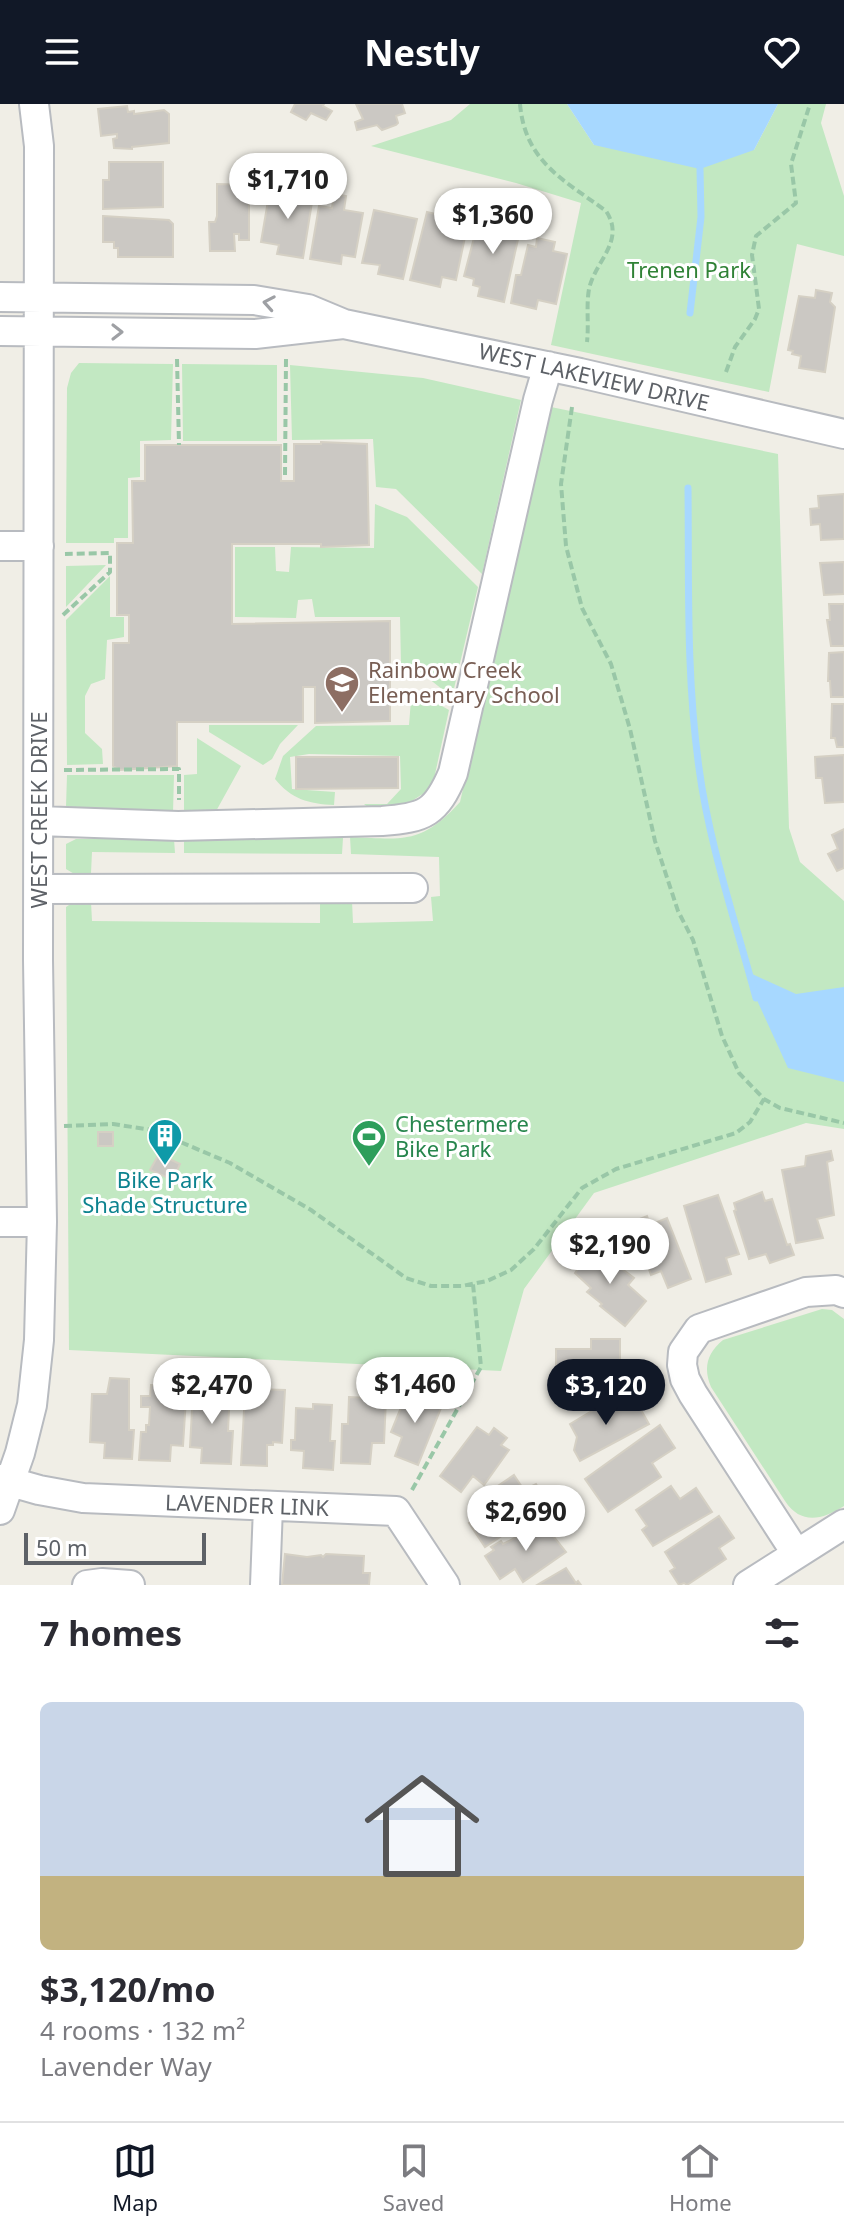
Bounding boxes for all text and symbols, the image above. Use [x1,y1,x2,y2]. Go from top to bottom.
text: Nestly [364,28,480,77]
icon: menu [40,30,84,74]
icon: heart [760,30,804,74]
pin: $1,710 [223,153,353,221]
text: $1,710 [247,161,329,197]
pin: $1,360 [428,188,558,256]
text: $1,360 [452,196,534,232]
park label: Trenen Park [627,254,751,284]
one-way arrow [263,295,276,312]
one-way arrow [111,324,124,341]
street label: WEST LAKEVIEW DRIVE [476,335,713,417]
place label: Rainbow Creek Elementary School [368,654,560,709]
school or university icon: Rainbow Creek Elementary School [323,664,361,714]
street label: WEST CREEK DRIVE [23,712,53,908]
place label: Chestermere Bike Park [395,1108,529,1163]
building icon: Bike Park Shade Structure [146,1117,184,1167]
sports icon: Chestermere Bike Park [350,1118,388,1168]
place label: Bike Park Shade Structure [82,1164,248,1219]
pin: $2,190 [545,1218,675,1286]
text: $2,190 [569,1226,651,1262]
pin: $1,460 [350,1357,480,1425]
pin: $2,470 [147,1358,277,1426]
pin: $3,120 [541,1359,671,1427]
text: $1,460 [374,1365,456,1401]
text: $2,470 [171,1366,253,1402]
text: $3,120 [565,1367,647,1403]
pin: $2,690 [461,1485,591,1553]
street label: LAVENDER LINK [165,1486,330,1522]
text: $2,690 [485,1493,567,1529]
scale bar [24,1529,206,1565]
text: 50 m [36,1532,87,1562]
text: 7 homes [40,1610,182,1656]
icon: filters [760,1611,804,1655]
icon: home [350,1754,494,1898]
text: $3,120/mo [40,1966,215,2012]
text: 4 rooms · 132 m² [40,2012,245,2048]
text: Lavender Way [40,2048,212,2084]
tab: Map [112,2139,158,2217]
tab: Saved [383,2139,444,2217]
tab: Home [669,2139,732,2217]

